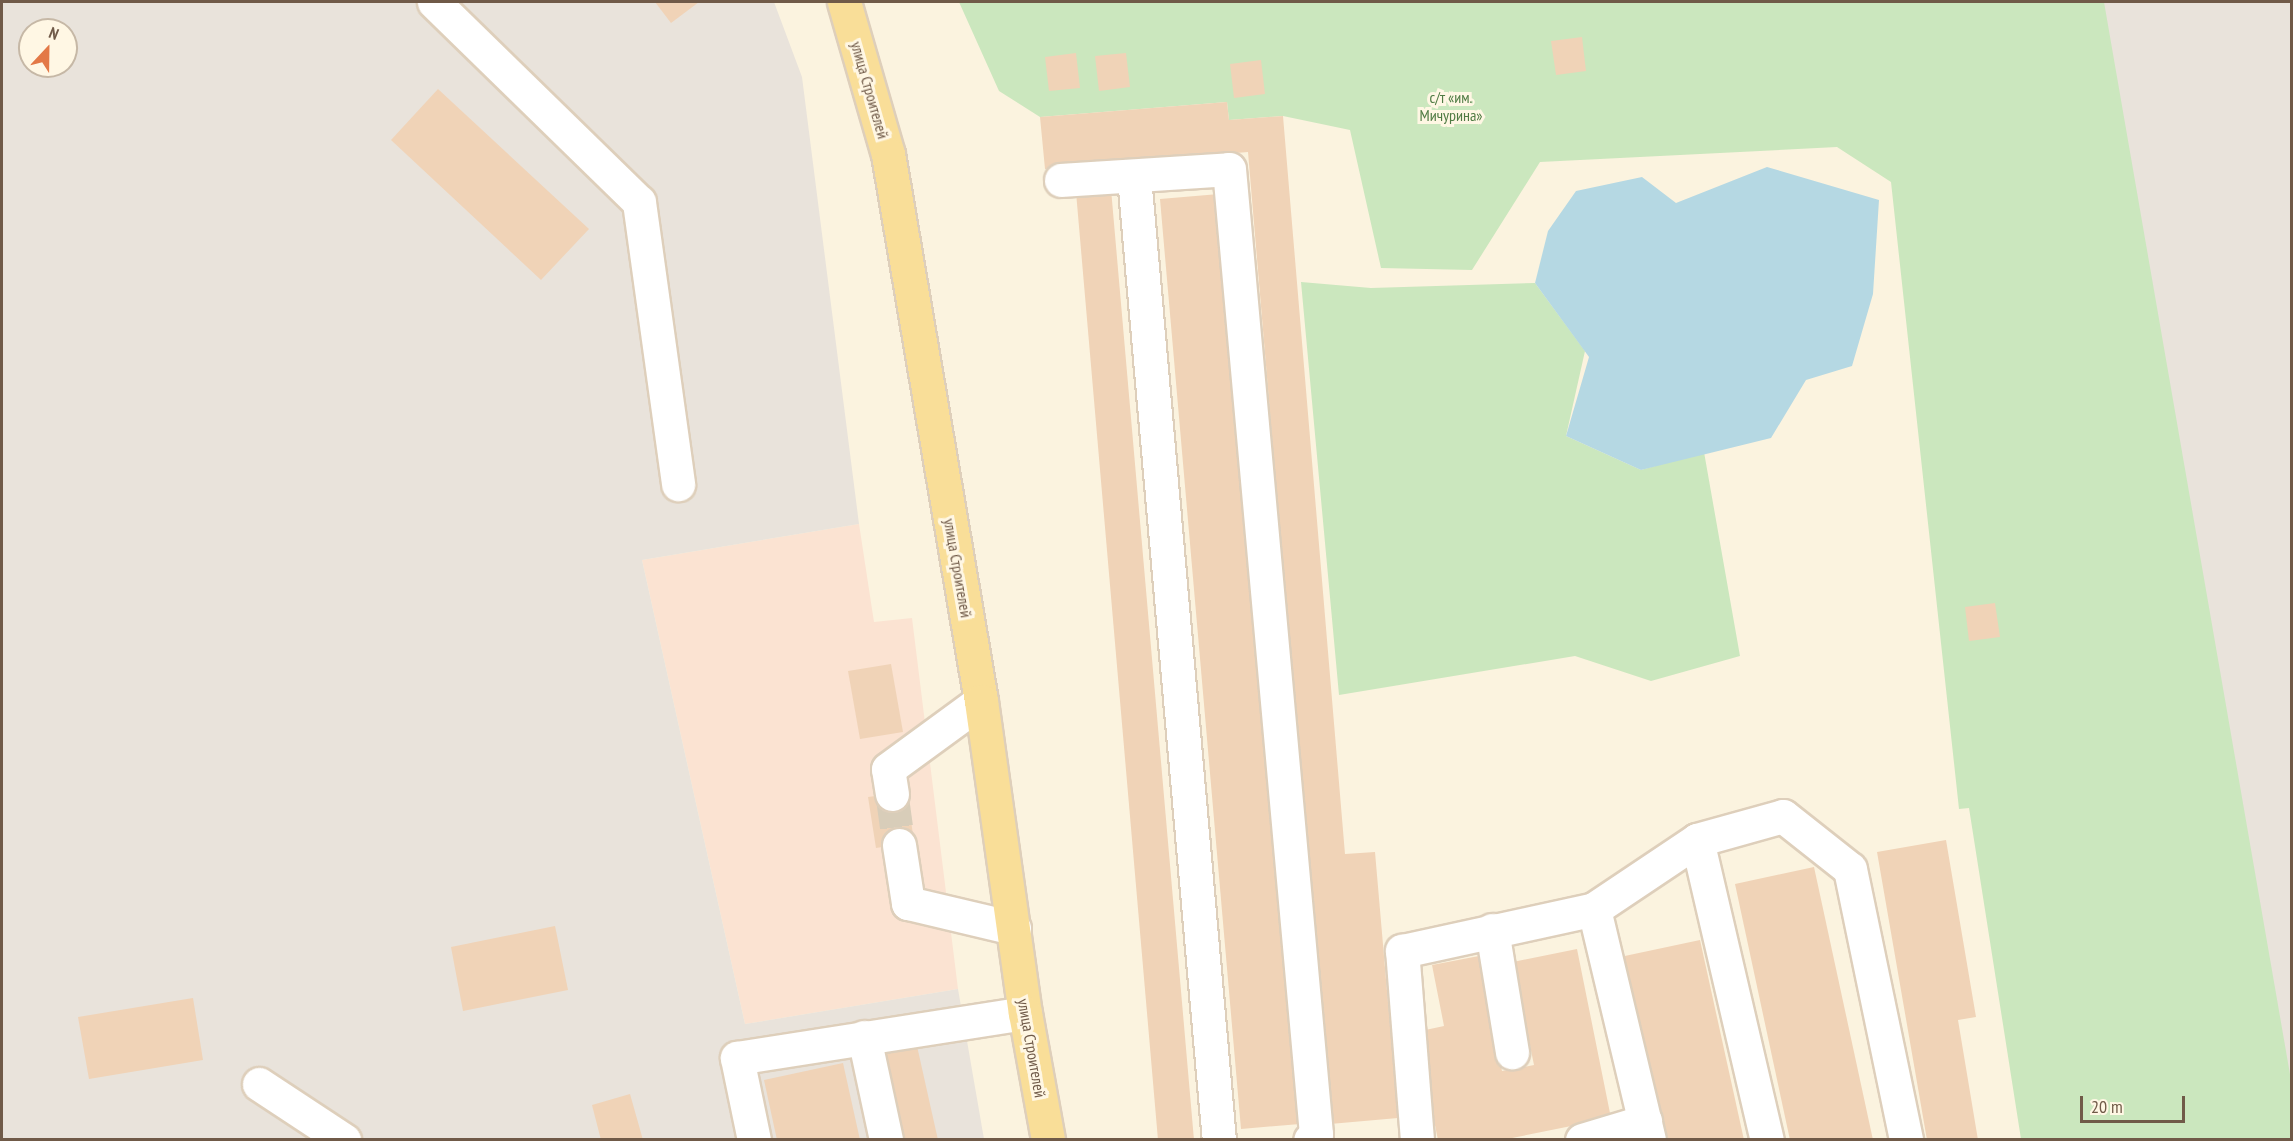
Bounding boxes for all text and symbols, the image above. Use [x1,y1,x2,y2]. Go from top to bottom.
north arrow [18,18,78,78]
text: N [46,22,62,44]
street label: улица Строителей [847,39,893,141]
park label: с/т «им. Мичурина» [1419,87,1483,125]
street label: улица Строителей [940,517,976,619]
street label: улица Строителей [1014,997,1050,1099]
scale bar [2083,1084,2188,1122]
text: 20 m [2091,1095,2123,1118]

